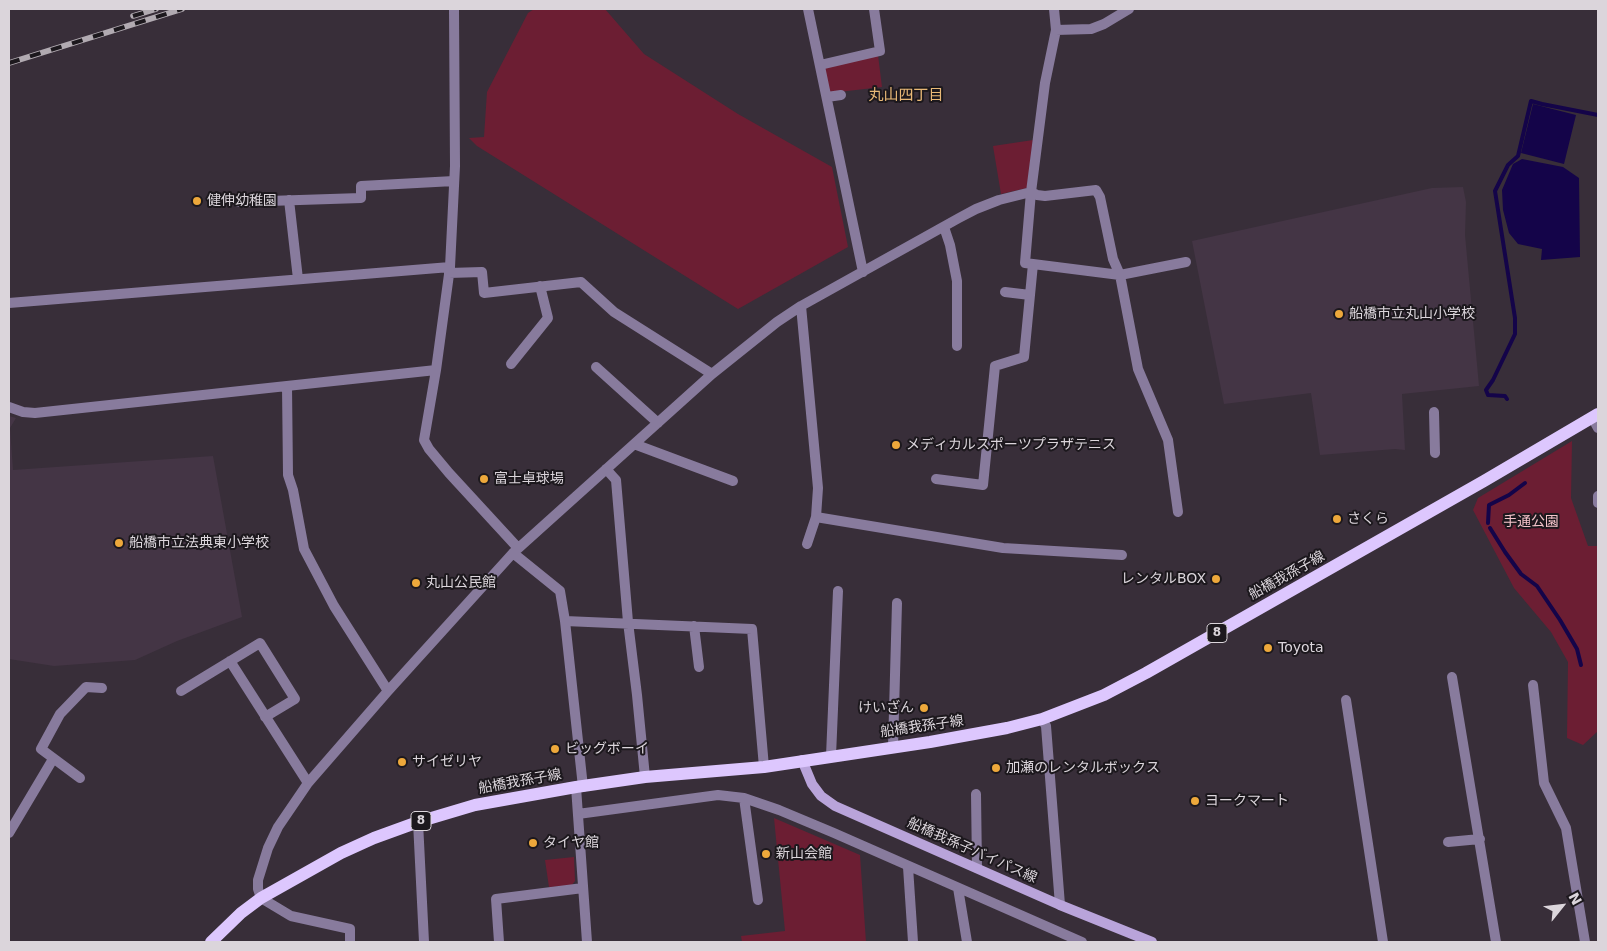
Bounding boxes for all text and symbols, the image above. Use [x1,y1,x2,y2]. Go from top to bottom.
district label: 丸山四丁目 [869,87,943,105]
place label: 健伸幼稚園 [207,193,277,209]
marker: 健伸幼稚園 [191,195,203,207]
place label: 船橋市立丸山小学校 [1349,306,1475,322]
marker: 船橋市立丸山小学校 [1333,308,1345,320]
place label: メディカルスポーツプラザテニス [906,437,1116,453]
marker: メディカルスポーツプラザテニス [890,439,902,451]
place label: 富士卓球場 [494,471,564,487]
marker: 富士卓球場 [478,473,490,485]
place label: さくら [1347,511,1389,527]
marker: さくら [1331,513,1343,525]
park label: 手通公園 [1503,514,1559,530]
place label: 船橋市立法典東小学校 [129,535,269,551]
marker: 船橋市立法典東小学校 [113,537,125,549]
street label: 船橋我孫子線 [1246,548,1328,604]
place label: レンタルBOX [1121,571,1206,587]
marker: レンタルBOX [1210,573,1222,585]
place label: 丸山公民館 [426,575,496,591]
marker: 丸山公民館 [410,577,422,589]
road number: 8 [1207,624,1227,642]
place label: Toyota [1278,640,1324,656]
marker: Toyota [1262,642,1274,654]
place label: けいざん [858,700,914,716]
marker: けいざん [918,702,930,714]
street label: 船橋我孫子線 [879,713,965,741]
place label: ビッグボーイ [565,741,649,757]
marker: ビッグボーイ [549,743,561,755]
place label: サイゼリヤ [412,754,482,770]
marker: サイゼリヤ [396,756,408,768]
place label: 加瀬のレンタルボックス [1006,760,1160,776]
marker: 加瀬のレンタルボックス [990,762,1002,774]
street label: 船橋我孫子線 [477,766,563,798]
place label: ヨークマート [1205,793,1289,809]
marker: ヨークマート [1189,795,1201,807]
road number: 8 [411,811,431,830]
street label: 船橋我孫子バイパス線 [905,815,1039,887]
place label: タイヤ館 [543,835,599,851]
marker: タイヤ館 [527,837,539,849]
place label: 新山会館 [776,846,832,862]
marker: 新山会館 [760,848,772,860]
north arrow [1537,881,1587,931]
text: N [1565,890,1585,908]

